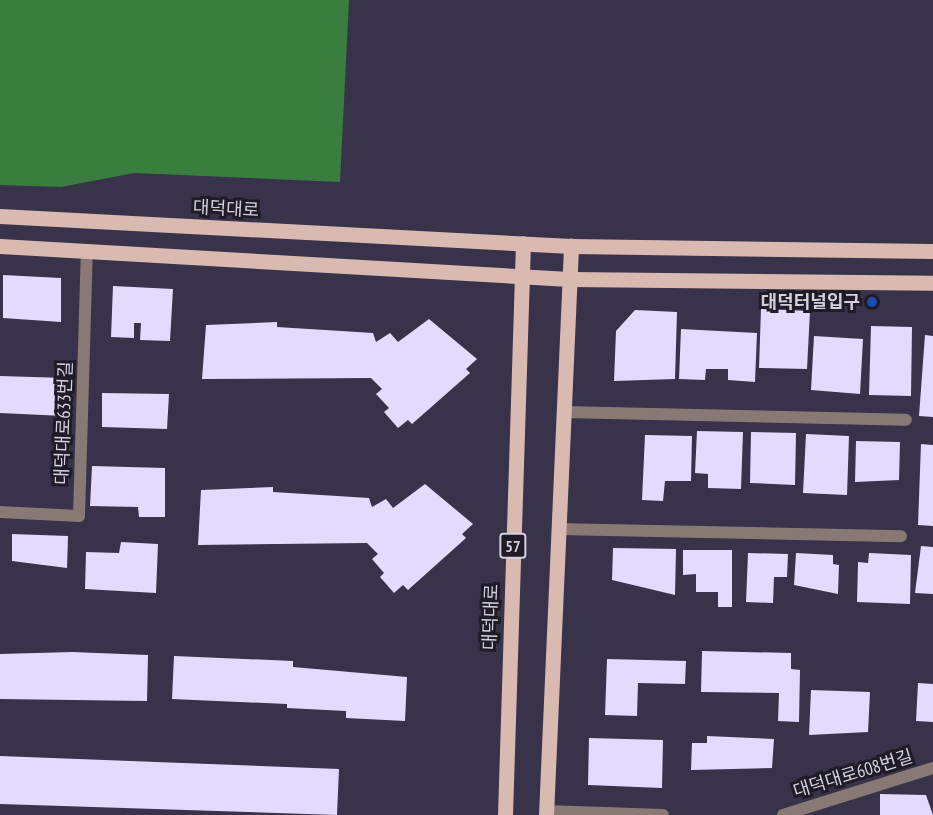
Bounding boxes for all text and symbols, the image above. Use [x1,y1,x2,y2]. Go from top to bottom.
street label: 대덕대로 [192,196,260,222]
place label: 대덕터널입구 [761,291,860,313]
marker: 대덕터널입구 [865,295,879,309]
street label: 대덕대로633번길 [51,361,77,485]
road number: 57 [498,533,528,559]
street label: 대덕대로 [479,584,503,650]
street label: 대덕대로608번길 [791,746,915,802]

